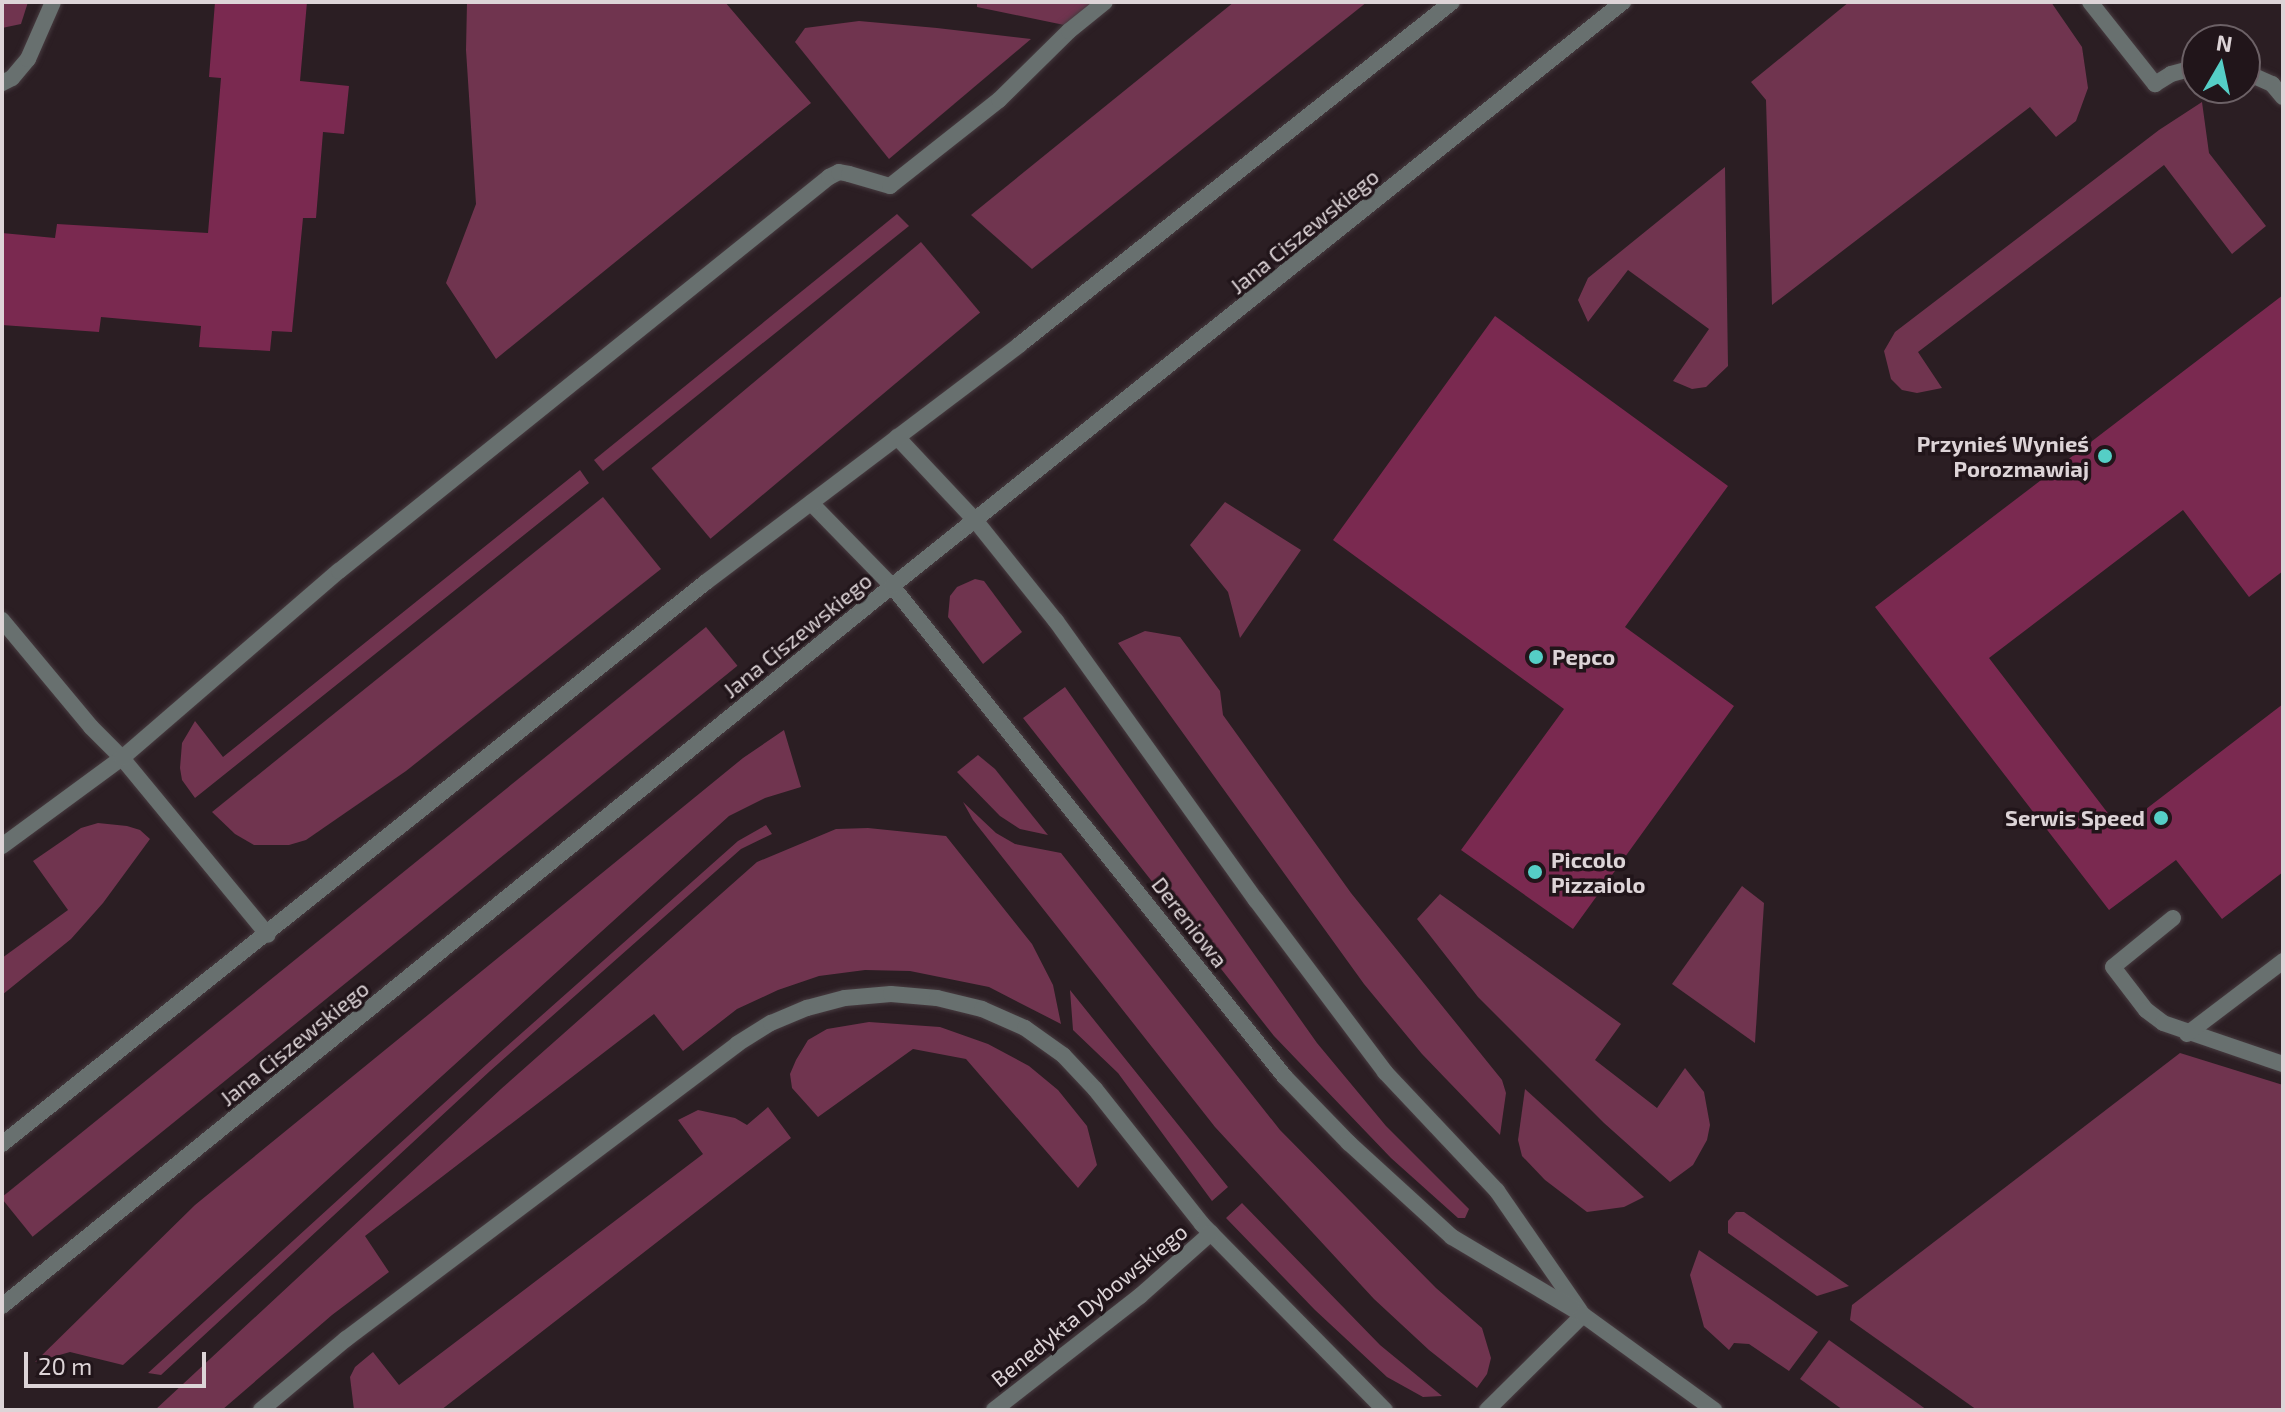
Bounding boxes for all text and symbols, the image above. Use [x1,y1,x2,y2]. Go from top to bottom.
north arrow [2181,24,2261,104]
text: N [2215,28,2234,56]
street label: Jana Ciszewskiego [1224,163,1384,299]
place label: Przynieś Wynieś Porozmawiaj [1917,430,2089,482]
marker: Przynieś Wynieś Porozmawiaj [2096,447,2114,465]
street label: Jana Ciszewskiego [717,567,877,703]
place label: Pepco [1552,644,1615,670]
marker: Pepco [1527,648,1545,666]
place label: Serwis Speed [2005,805,2145,831]
marker: Serwis Speed [2152,809,2170,827]
place label: Piccolo Pizzaiolo [1551,846,1646,898]
marker: Piccolo Pizzaiolo [1526,863,1544,881]
street label: Dereniowa [1146,871,1234,973]
street label: Jana Ciszewskiego [214,975,374,1111]
street label: Benedykta Dybowskiego [986,1218,1192,1392]
scale bar [28,1336,210,1386]
text: 20 m [38,1351,92,1380]

